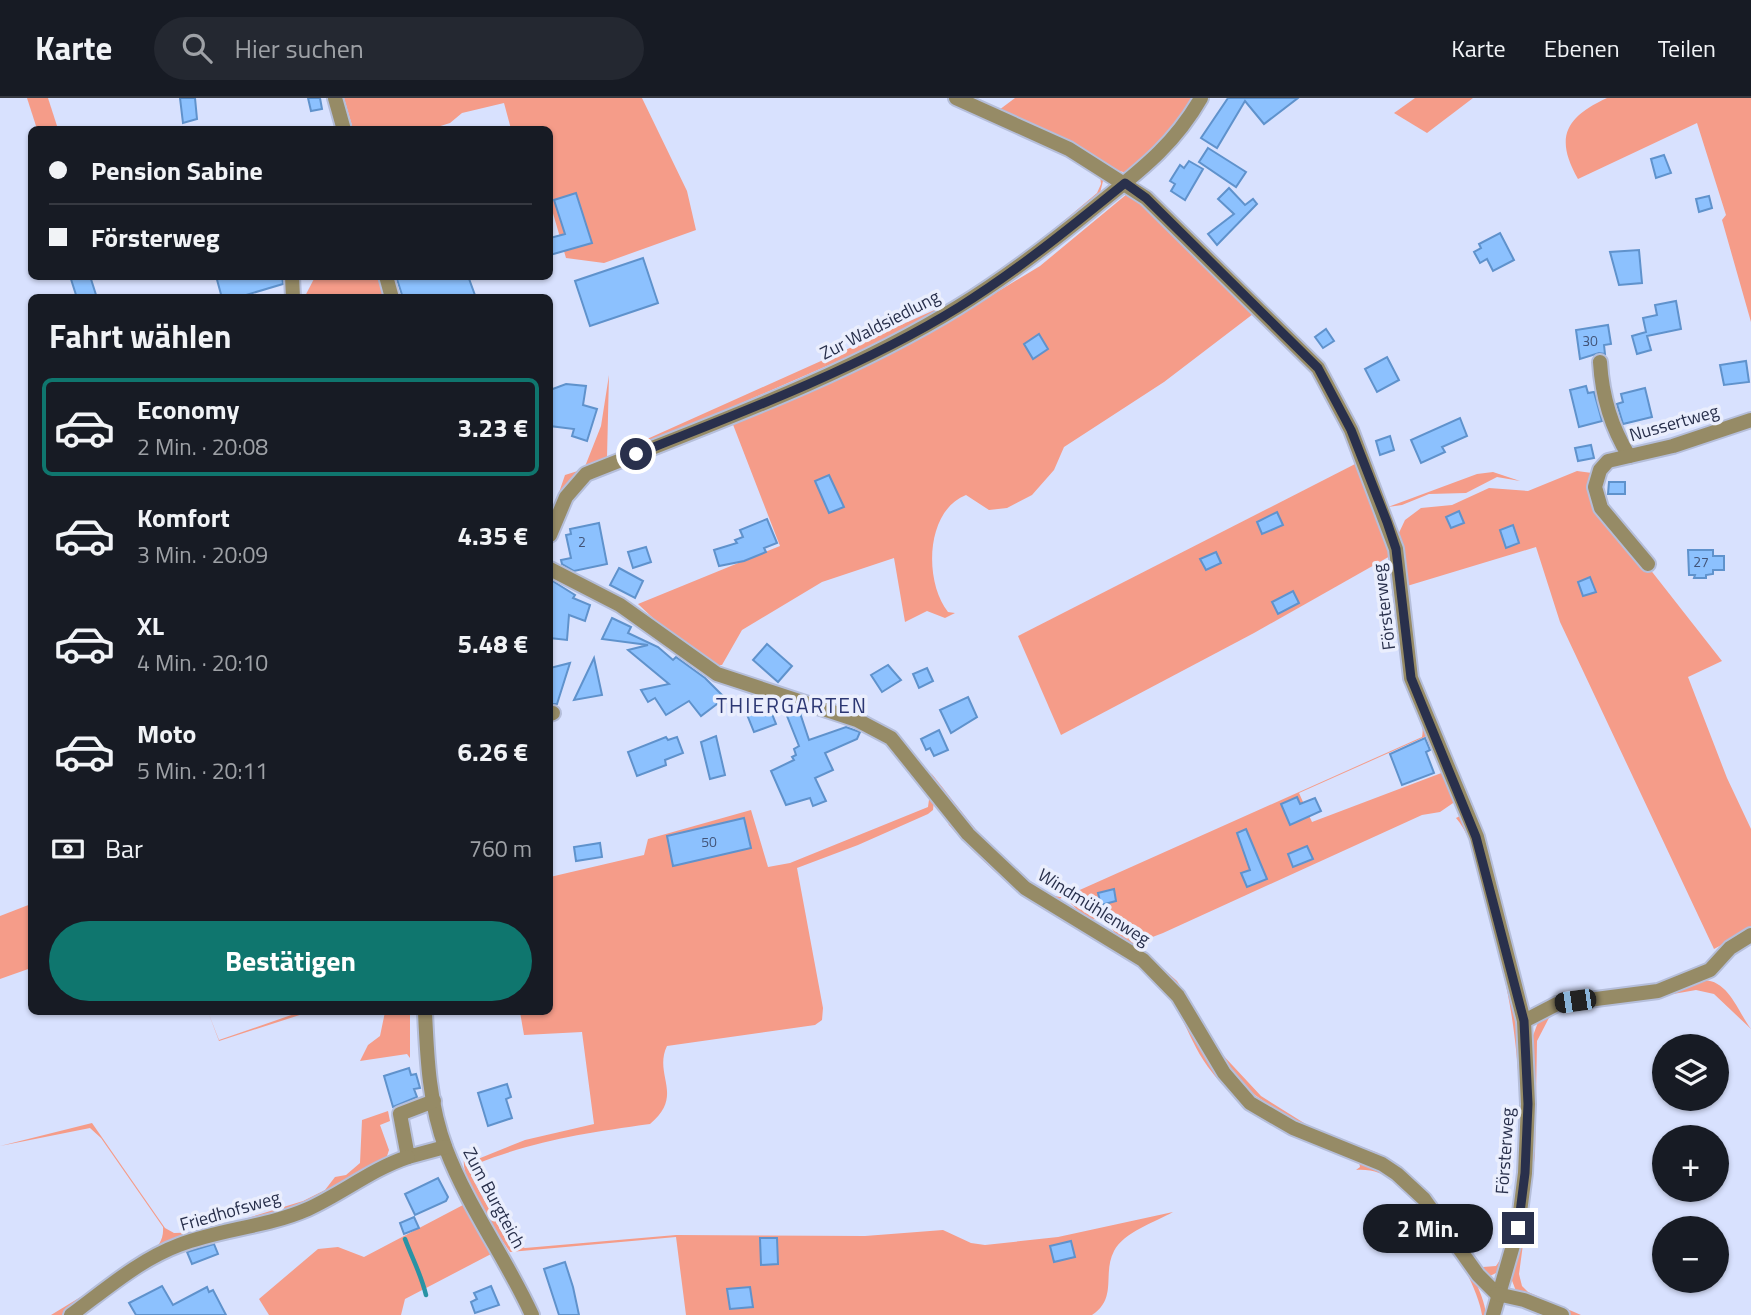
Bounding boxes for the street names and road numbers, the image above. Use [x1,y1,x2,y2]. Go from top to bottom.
street label: Zur Waldsiedlung [815,283,944,366]
street label: Nussertweg [1626,397,1722,448]
street label: Försterweg [1365,562,1402,652]
street label: Windmühlenweg [1033,861,1156,952]
street label: Försterweg [1488,1107,1521,1195]
street label: Zum Burgteich [456,1142,532,1253]
street label: Friedhofsweg [177,1183,283,1238]

